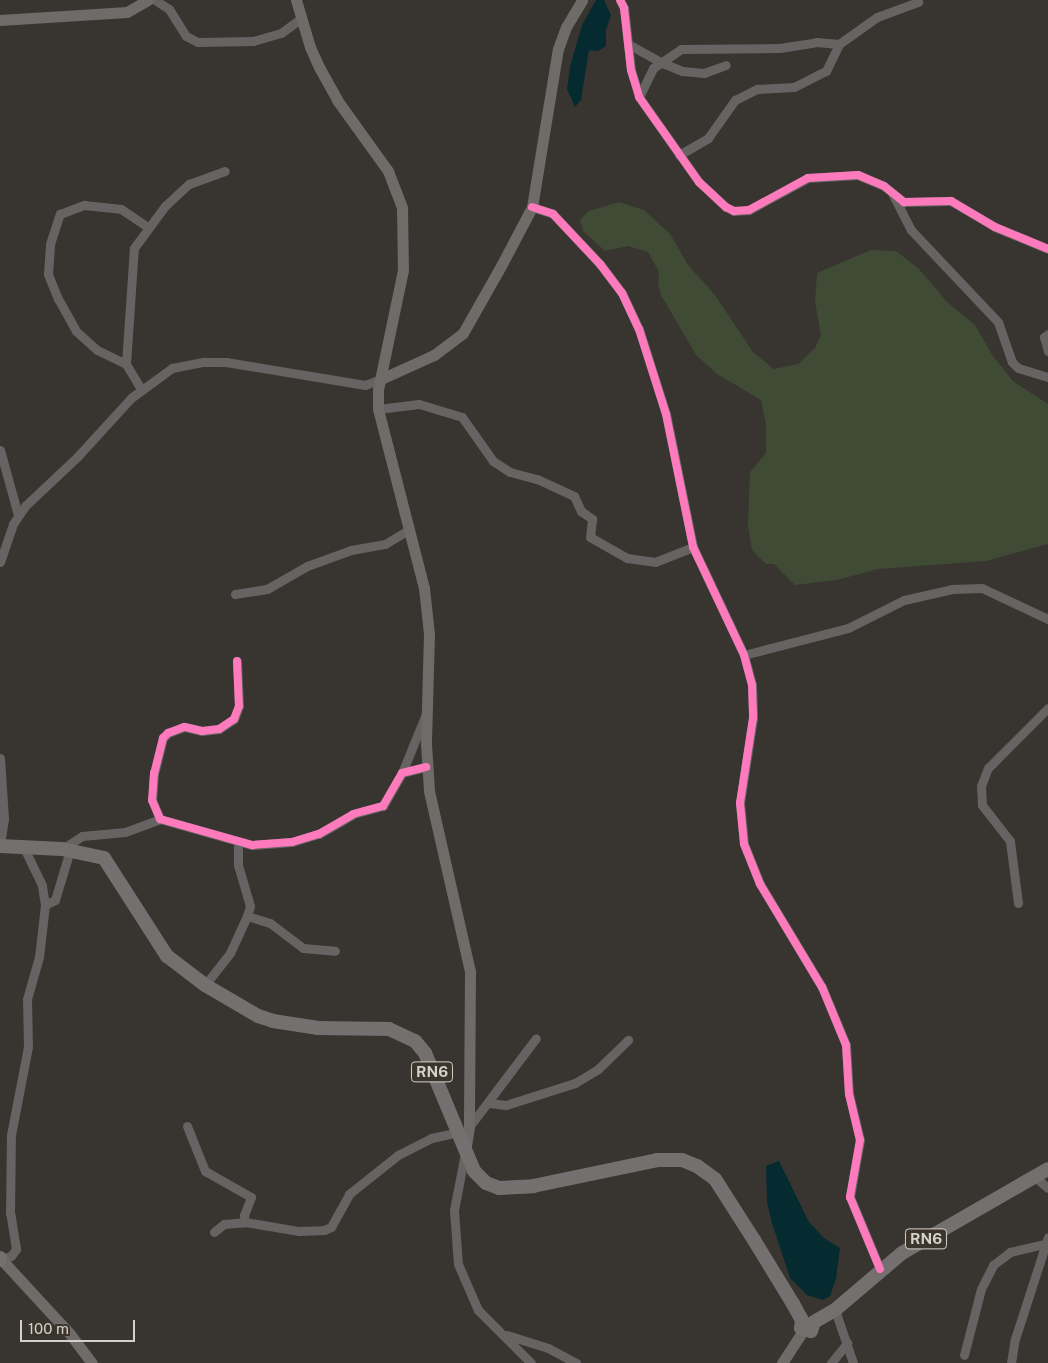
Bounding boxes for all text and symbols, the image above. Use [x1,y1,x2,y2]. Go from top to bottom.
road number: RN6 [411,1060,453,1084]
road number: RN6 [905,1226,947,1252]
scale bar [22,1310,138,1342]
text: 100 m [28,1320,69,1337]

